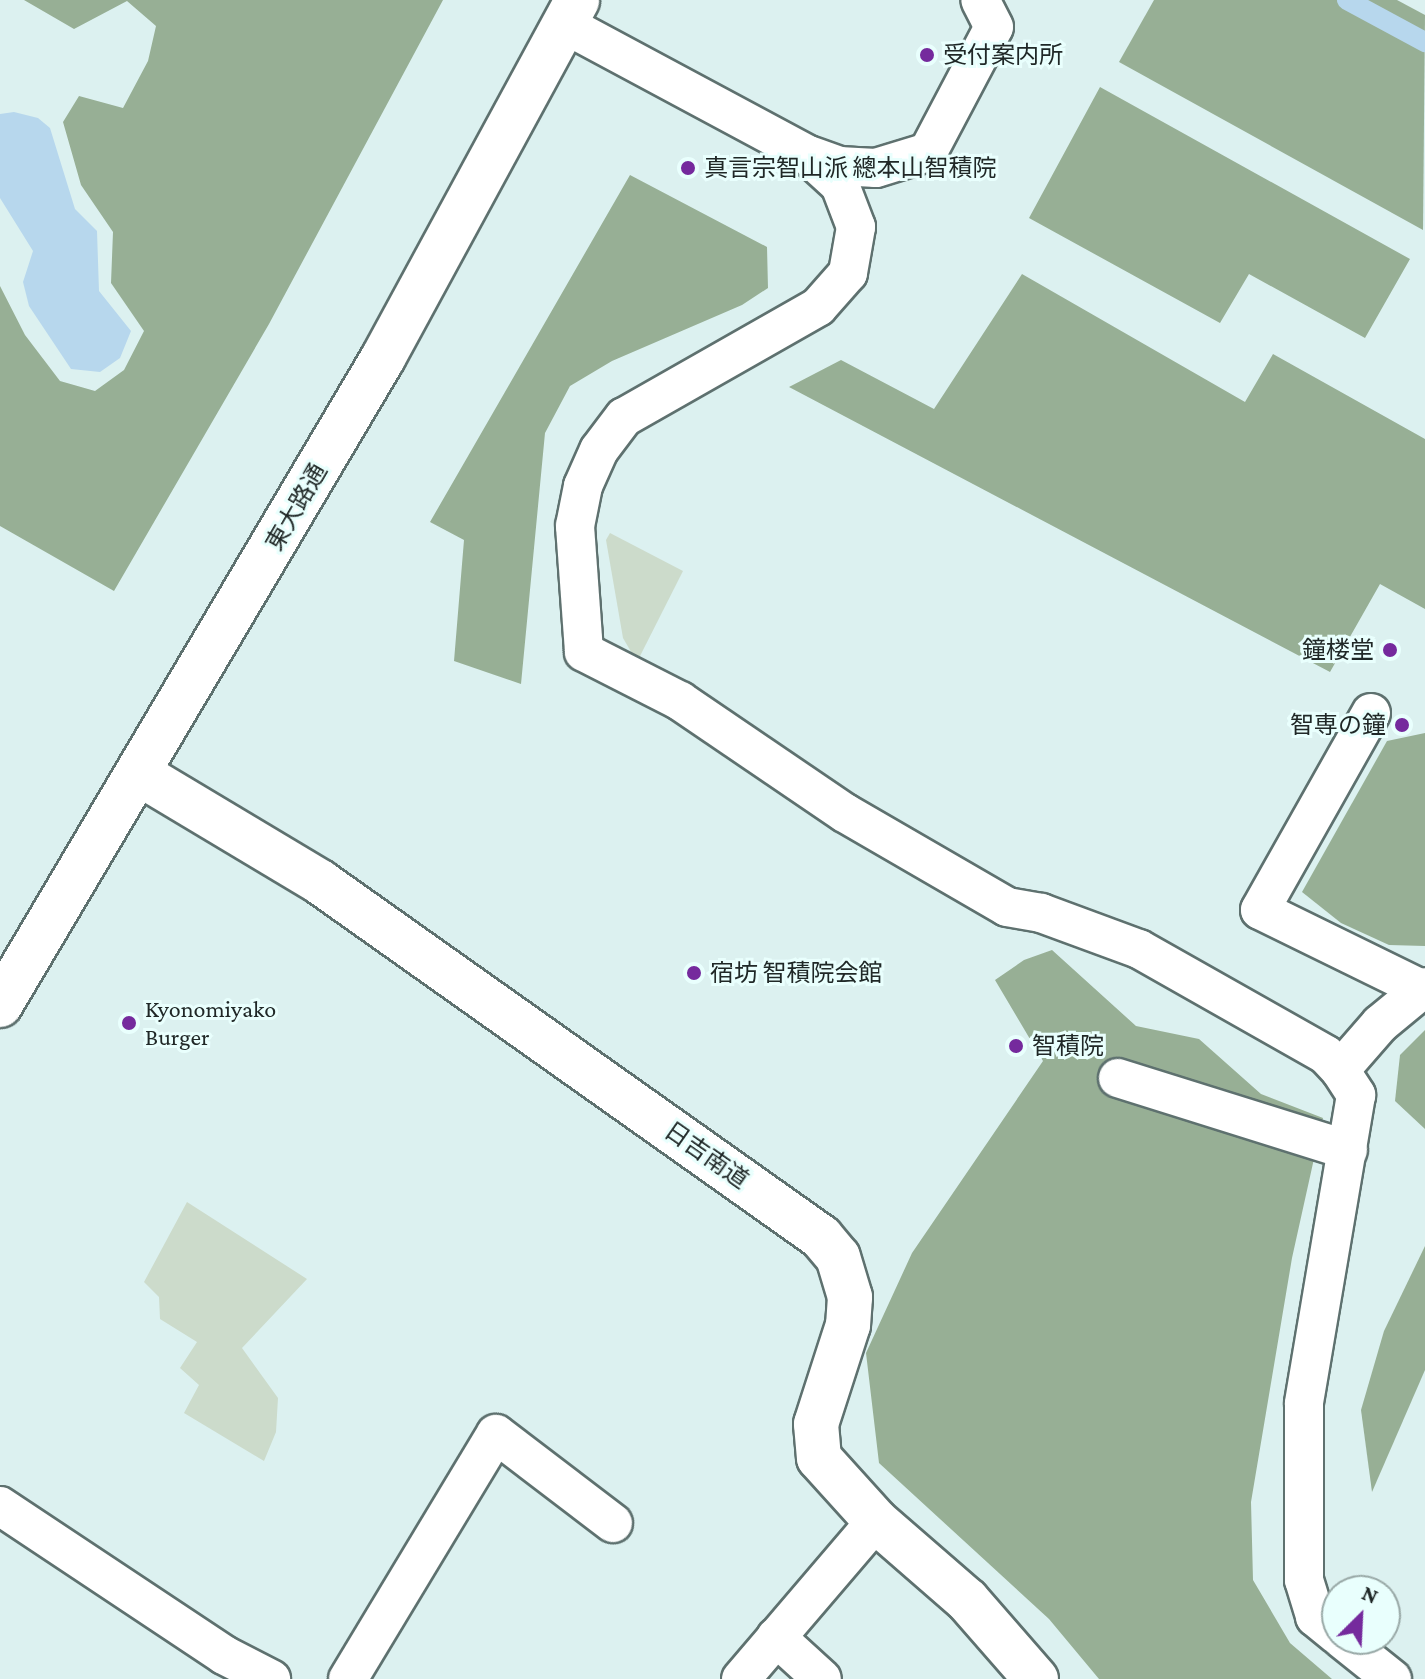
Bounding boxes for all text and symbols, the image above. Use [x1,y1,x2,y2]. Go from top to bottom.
place label: 受付案内所 [943,41,1063,69]
marker: 受付案内所 [918,46,936,64]
place label: 真言宗智山派 總本山智積院 [704,154,996,182]
marker: 真言宗智山派 總本山智積院 [679,159,697,177]
street label: 東大路通 [260,458,332,556]
place label: 鐘楼堂 [1302,636,1374,664]
marker: 鐘楼堂 [1381,641,1399,659]
place label: 智専の鐘 [1290,711,1386,739]
marker: 智専の鐘 [1393,716,1411,734]
place label: 宿坊 智積院会館 [710,959,882,987]
marker: 宿坊 智積院会館 [685,964,703,982]
place label: Kyonomiyako Burger [145,995,276,1051]
marker: Kyonomiyako Burger [120,1014,138,1032]
place label: 智積院 [1032,1032,1104,1060]
marker: 智積院 [1007,1037,1025,1055]
street label: 日吉南道 [659,1116,755,1194]
north arrow [1321,1575,1401,1655]
text: N [1358,1580,1382,1609]

